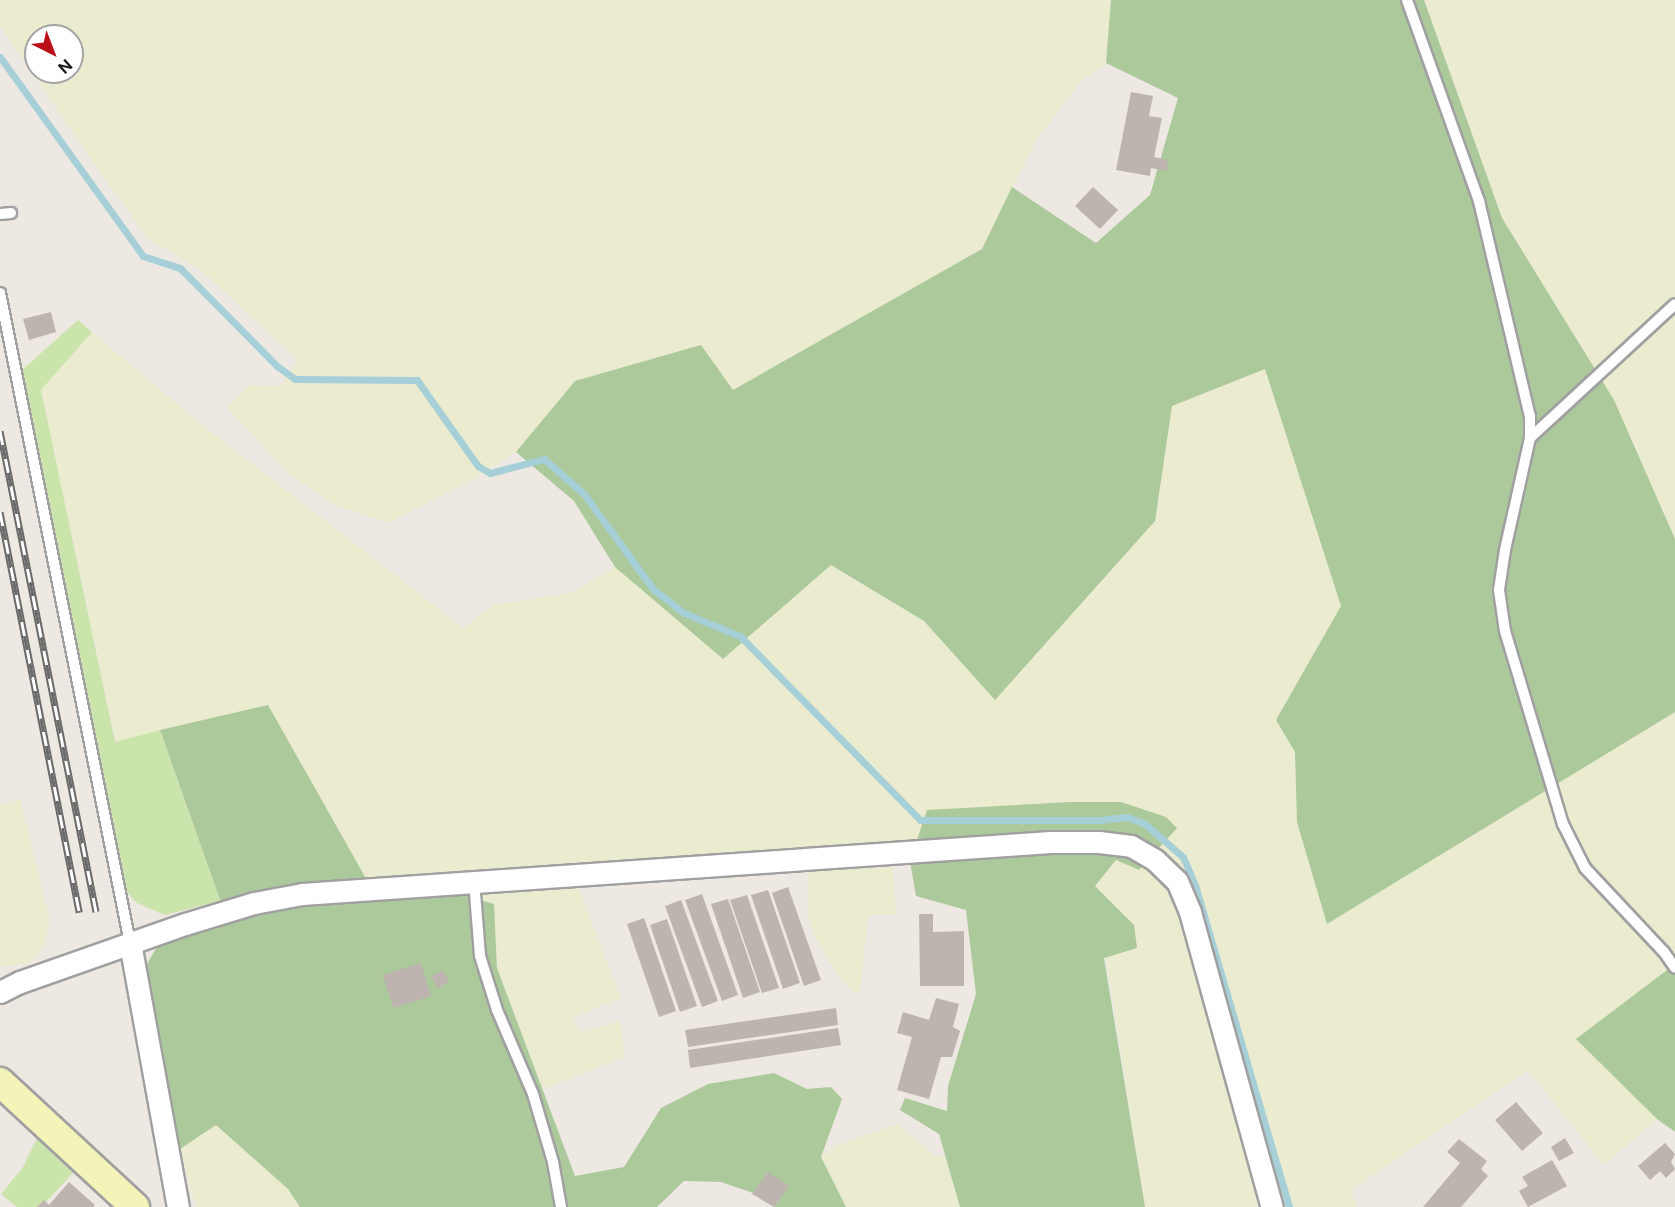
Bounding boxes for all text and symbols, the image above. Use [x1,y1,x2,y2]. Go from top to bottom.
north arrow [24,24,84,84]
text: N [54,55,76,78]

